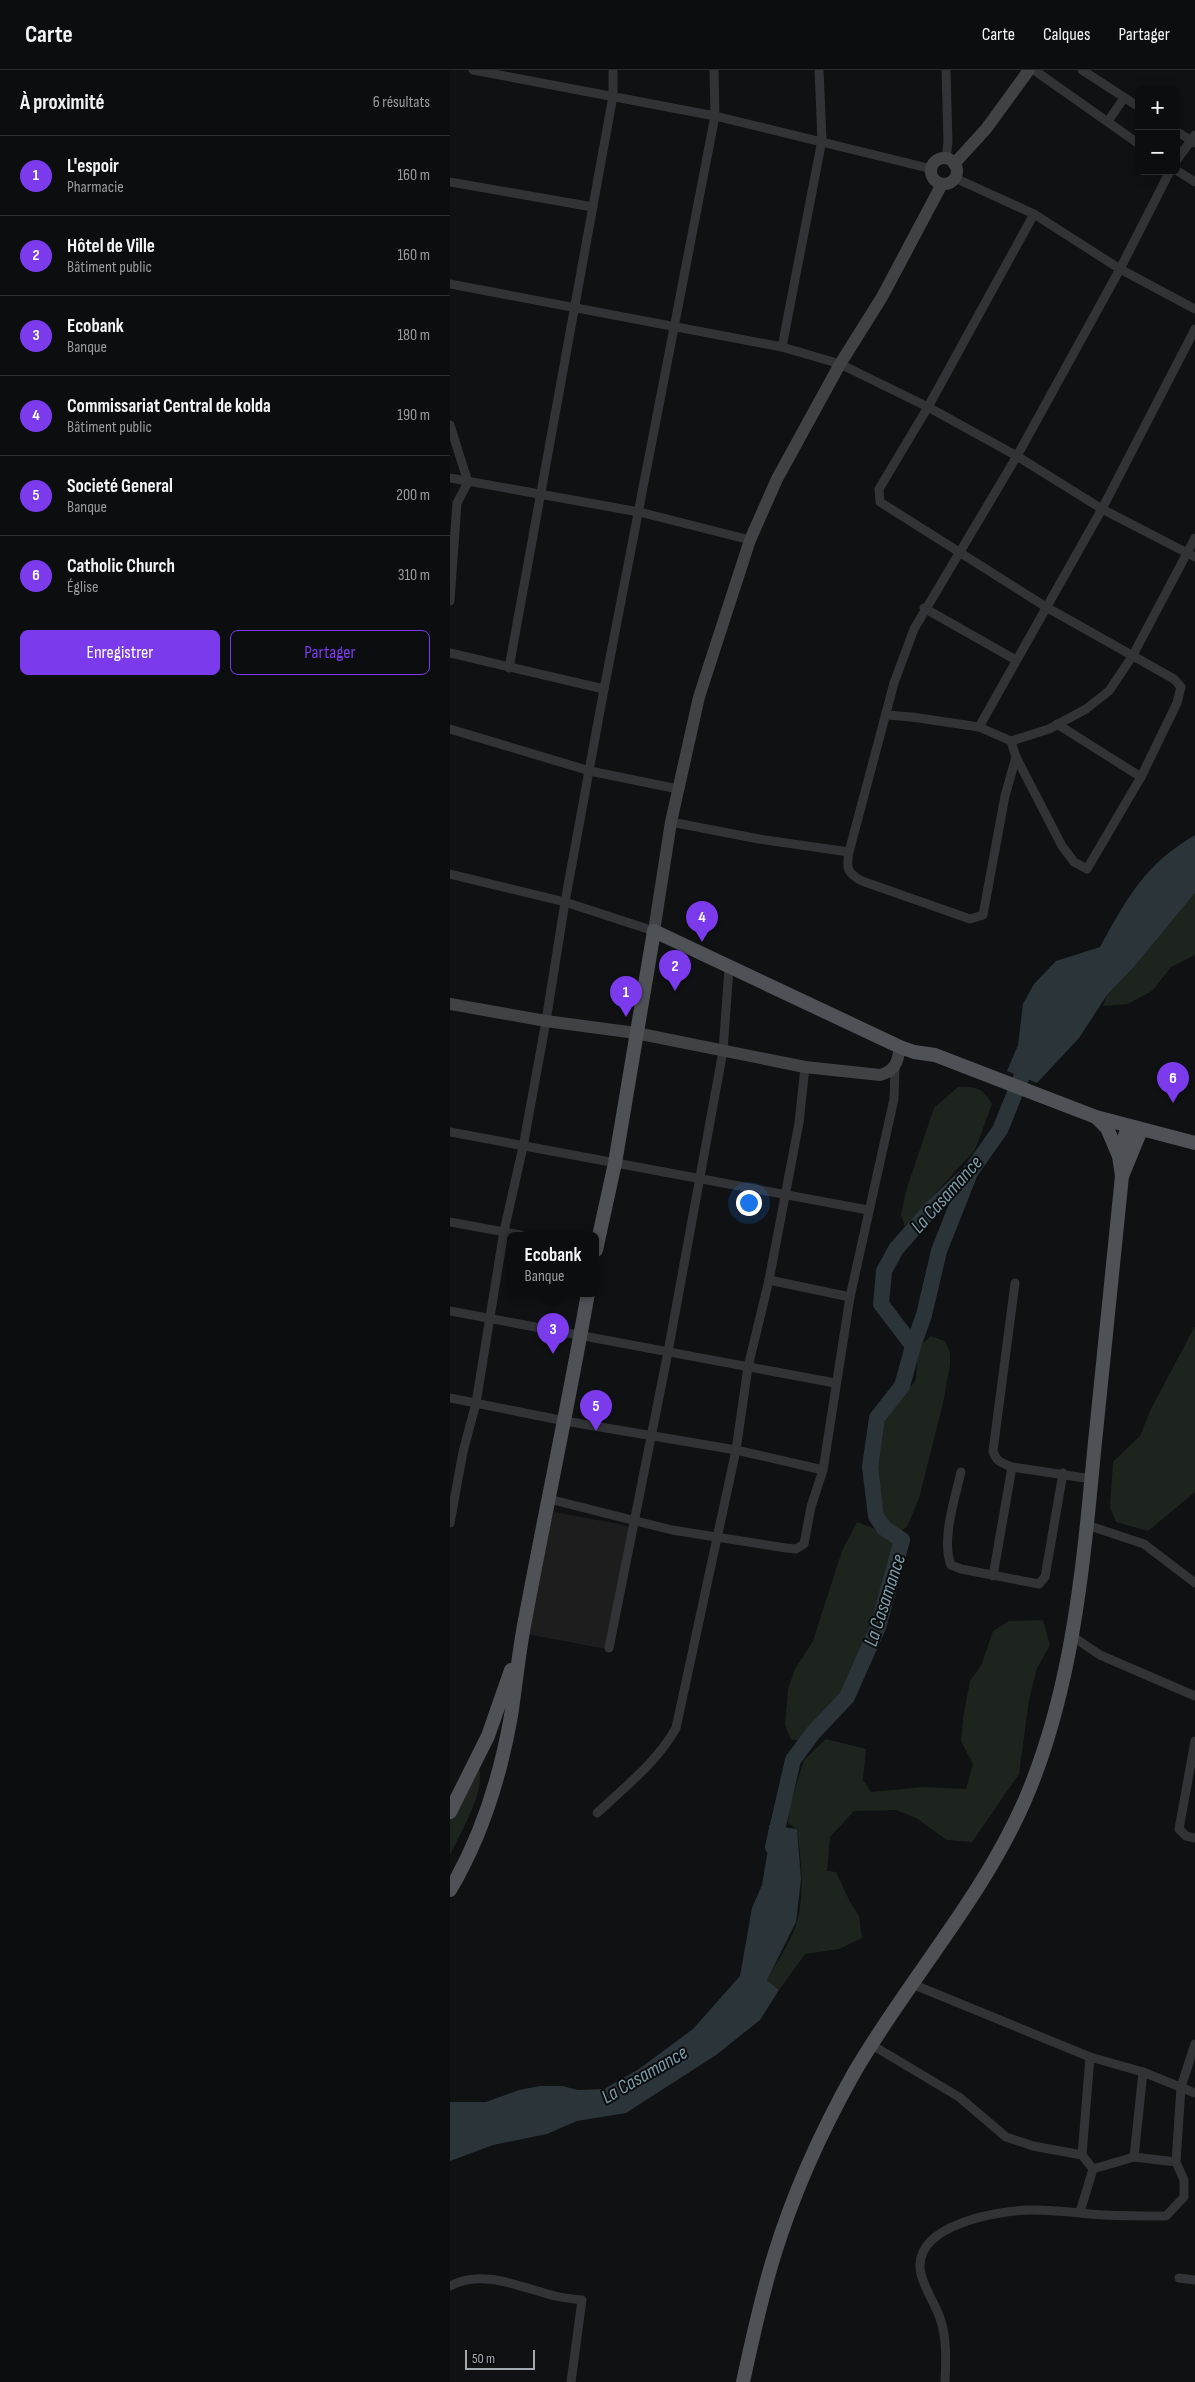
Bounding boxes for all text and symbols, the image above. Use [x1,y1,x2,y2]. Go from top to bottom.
text: Carte [25,20,73,49]
text: Carte [982,24,1015,45]
text: Calques [1043,24,1090,45]
text: Partager [1118,24,1170,45]
map controls [1135,85,1180,175]
button: + [1135,85,1180,130]
text: À proximité [20,90,105,115]
text: 6 résultats [373,93,430,112]
button: − [1135,130,1180,175]
text: L'espoir [67,155,119,178]
text: 1 [33,166,39,185]
text: 160 m [397,166,430,185]
text: Pharmacie [67,178,124,197]
text: Hôtel de Ville [67,235,155,258]
text: 2 [32,246,40,265]
text: 160 m [397,246,430,265]
text: Bâtiment public [67,258,152,277]
text: Ecobank [67,315,124,338]
text: 3 [32,326,40,345]
text: 180 m [397,326,430,345]
text: Banque [67,338,107,357]
text: Commissariat Central de kolda [67,395,271,418]
text: 4 [32,406,40,425]
text: 190 m [397,406,430,425]
text: Bâtiment public [67,418,152,437]
text: Societé General [67,475,173,498]
text: 5 [32,486,40,505]
text: 200 m [396,486,430,505]
text: Banque [67,498,107,517]
text: Catholic Church [67,555,175,578]
text: 6 [32,566,40,585]
text: 310 m [398,566,430,585]
text: Église [67,578,98,597]
button: Enregistrer [20,630,220,675]
button: Partager [230,630,430,675]
pin: 4 [686,901,718,942]
pin: 2 [659,950,691,991]
pin: 1 [610,976,642,1017]
pin: 6 [1157,1062,1189,1103]
water label: La Casamance [906,1151,988,1238]
your location [736,1190,762,1216]
popup [507,1232,599,1297]
text: Ecobank [525,1244,581,1267]
text: Banque [525,1267,565,1286]
pin: 3 [537,1313,569,1354]
pin: 5 [580,1390,612,1431]
water label: La Casamance [859,1551,911,1649]
water label: La Casamance [597,2040,692,2109]
scale bar [465,2347,535,2370]
text: 50 m [472,2350,495,2367]

